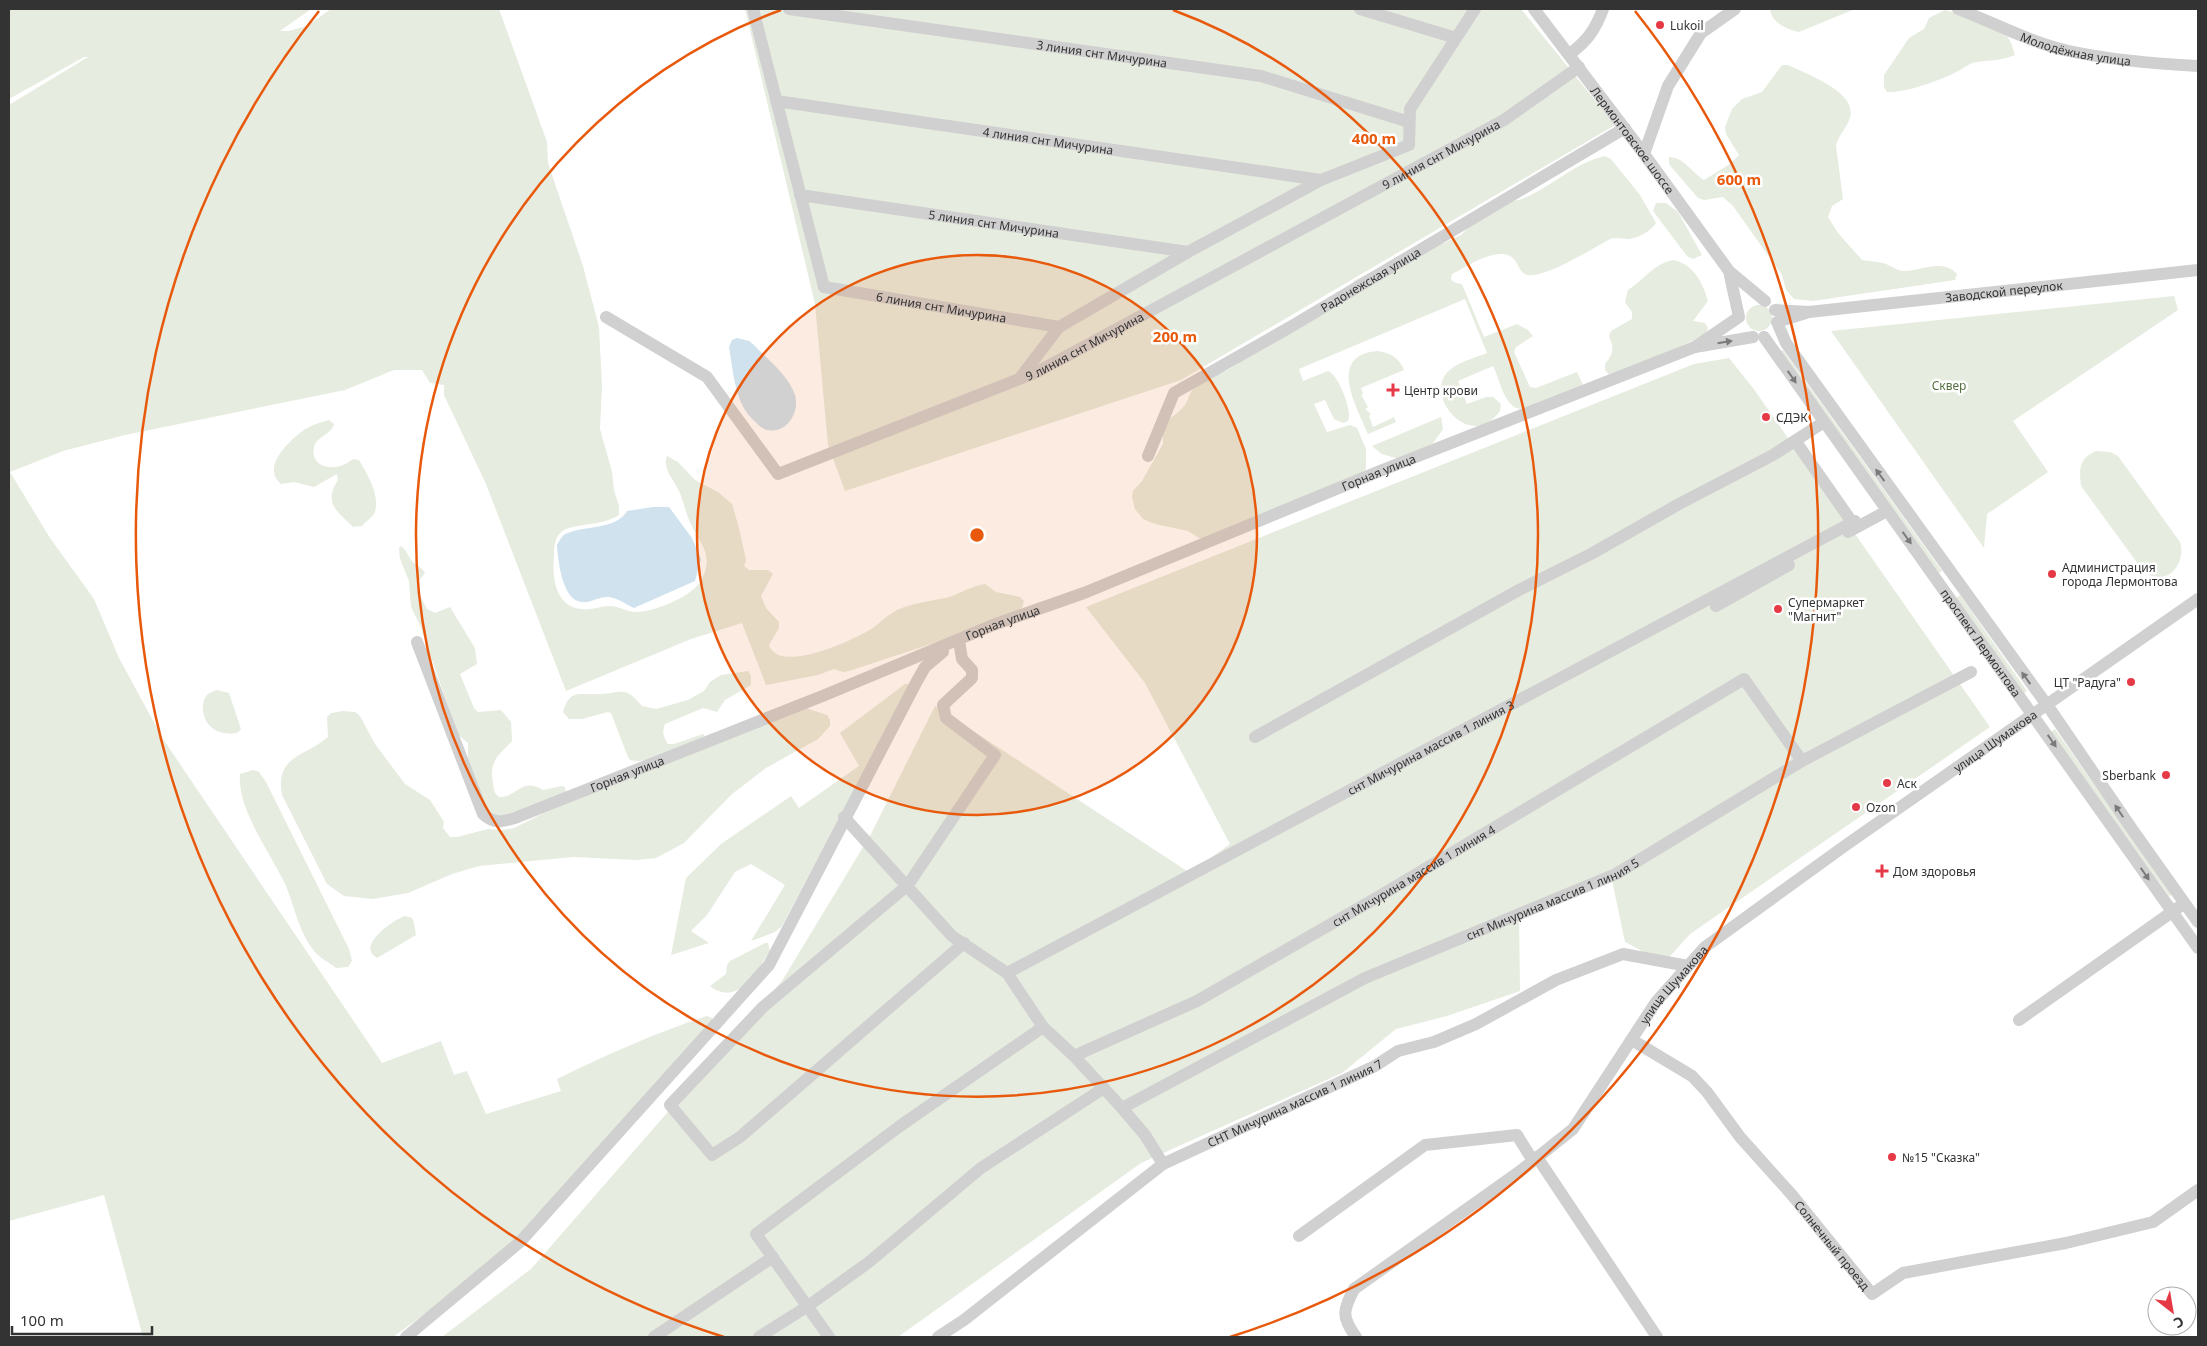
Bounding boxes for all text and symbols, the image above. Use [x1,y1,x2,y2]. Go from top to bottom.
place label: Lukoil [1670,17,1704,34]
marker: Lukoil [1654,19,1666,31]
street label: Молодёжная улица [2018,28,2132,69]
street label: 3 линия снт Мичурина [1035,36,1168,71]
street label: Лермонтовское шоссе [1587,83,1679,198]
street label: 9 линия снт Мичурина [1379,115,1503,193]
street label: 4 линия снт Мичурина [982,123,1115,158]
text: 400 m [1352,128,1396,148]
text: 600 m [1717,169,1761,189]
street label: 5 линия снт Мичурина [928,206,1060,241]
street label: Радонежская улица [1317,243,1424,316]
street label: Заводской переулок [1944,276,2064,306]
street label: 6 линия снт Мичурина [875,288,1008,326]
street label: 9 линия снт Мичурина [1023,308,1146,384]
text: 200 m [1153,326,1197,346]
one-way arrow [1718,337,1734,345]
one-way arrow [1787,370,1797,383]
park label: Сквер [1932,377,1966,394]
place label: Центр крови [1404,382,1478,399]
marker: Центр крови [1386,383,1400,397]
place label: СДЭК [1776,409,1808,426]
marker: СДЭК [1760,411,1772,423]
street label: Горная улица [1339,449,1418,494]
one-way arrow [1875,468,1885,481]
centre of rings [968,526,986,544]
one-way arrow [1902,531,1912,544]
place label: Администрация города Лермонтова [2062,559,2178,590]
marker: Администрация города Лермонтова [2046,568,2058,580]
street label: проспект Лермонтова [1937,585,2025,700]
place label: Супермаркет "Магнит" [1788,594,1865,625]
street label: Горная улица [963,601,1042,644]
marker: Супермаркет "Магнит" [1772,603,1784,615]
one-way arrow [2021,671,2031,684]
place label: ЦТ "Радуга" [2054,674,2121,691]
marker: ЦТ "Радуга" [2125,676,2137,688]
street label: снт Мичурина массив 1 линия 3 [1344,696,1517,799]
street label: улица Шумакова [1950,706,2040,776]
one-way arrow [2047,734,2057,748]
street label: Горная улица [587,751,666,796]
place label: Sberbank [2102,767,2157,784]
marker: Sberbank [2160,769,2172,781]
place label: Аск [1897,775,1917,792]
marker: Аск [1881,777,1893,789]
place label: Ozon [1866,799,1896,816]
marker: Ozon [1850,801,1862,813]
one-way arrow [2114,804,2124,817]
street label: снт Мичурина массив 1 линия 4 [1329,821,1498,930]
street label: снт Мичурина массив 1 линия 5 [1463,854,1642,944]
place label: Дом здоровья [1893,863,1976,880]
marker: Дом здоровья [1875,864,1889,878]
one-way arrow [2140,867,2150,881]
street label: улица Шумакова [1635,941,1711,1027]
street label: СНТ Мичурина массив 1 линия 7 [1204,1055,1386,1151]
place label: №15 "Сказка" [1902,1149,1980,1166]
marker: №15 "Сказка" [1886,1151,1898,1163]
street label: Солнечный проезд [1791,1196,1875,1294]
north arrow [2147,1286,2197,1336]
scale bar [12,1304,152,1336]
text: 100 m [20,1310,64,1330]
text: С [2170,1312,2188,1333]

